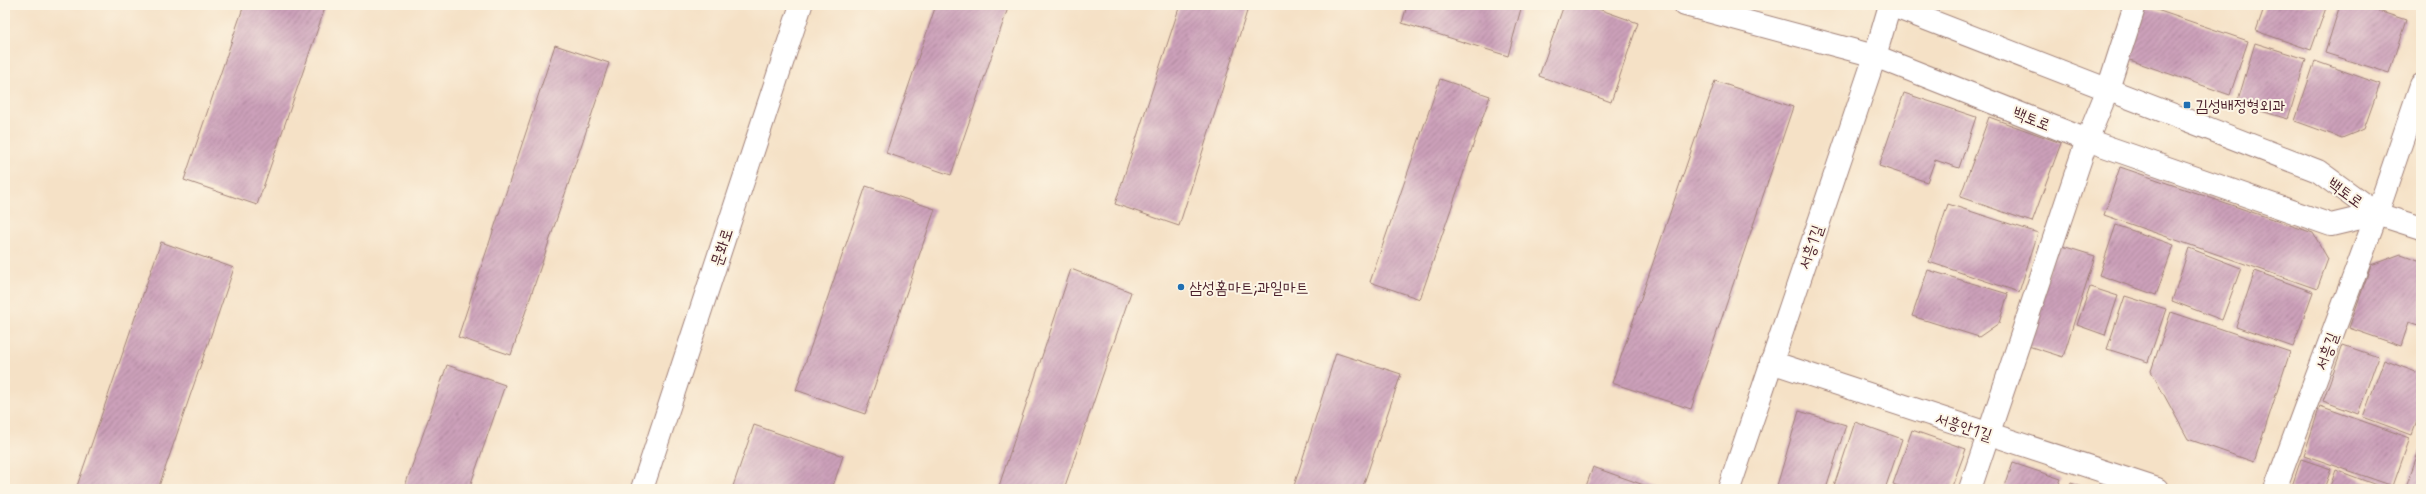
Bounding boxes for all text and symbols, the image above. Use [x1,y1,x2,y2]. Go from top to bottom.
place label: 김성배정형외과 [2195,96,2285,117]
marker: 김성배정형외과 [2182,100,2192,110]
street label: 백토로 [2010,102,2053,136]
street label: 백토로 [2323,173,2367,213]
street label: 서흥1길 [1794,222,1829,273]
street label: 문화로 [706,226,738,269]
place label: 삼성홈마트;과일마트 [1189,278,1309,299]
marker: 삼성홈마트;과일마트 [1176,282,1186,292]
street label: 서흥길 [2311,330,2344,373]
street label: 서흥안1길 [1932,408,1995,447]

